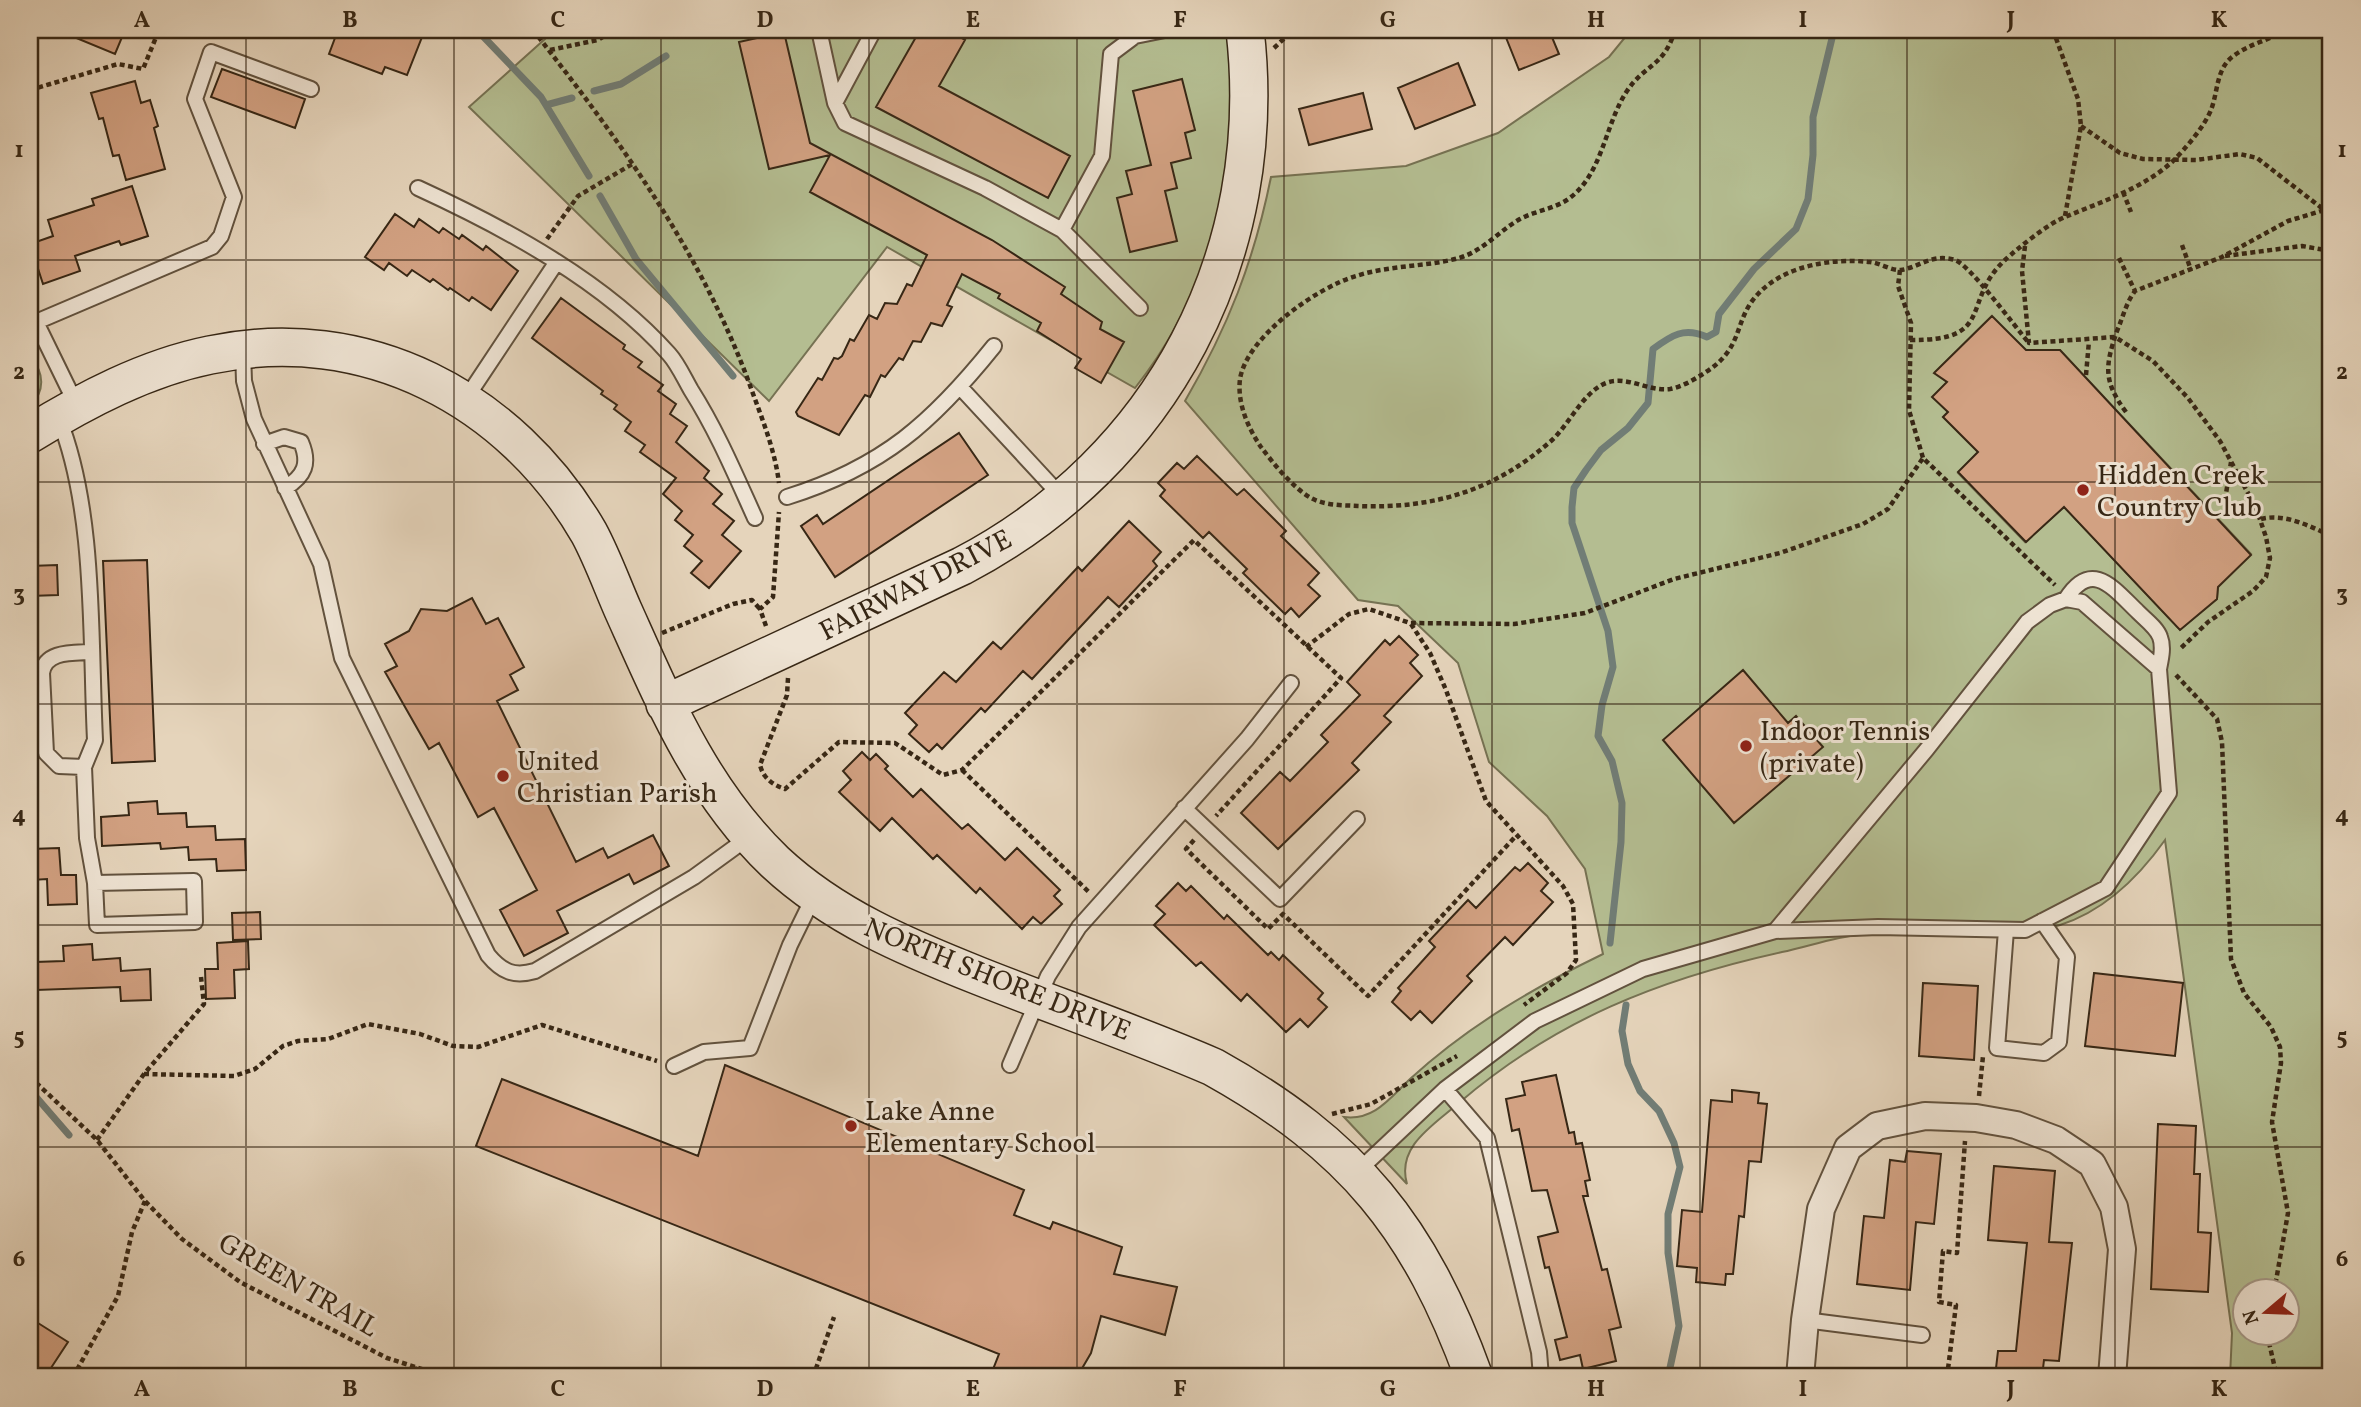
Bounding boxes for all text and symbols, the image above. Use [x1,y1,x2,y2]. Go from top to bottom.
text: A [134,5,150,37]
text: B [342,5,358,37]
text: C [551,5,565,37]
text: D [757,5,774,37]
text: E [966,5,980,37]
text: F [1173,5,1187,37]
text: G [1380,5,1396,37]
text: H [1587,5,1605,37]
text: I [1799,5,1807,37]
text: J [2006,5,2015,37]
text: K [2211,5,2228,37]
text: 1 [14,135,24,167]
text: 1 [2337,135,2347,167]
text: 2 [13,357,25,389]
text: 2 [2336,357,2348,389]
place label: Hidden Creek Country Club [2097,457,2266,528]
marker: Hidden Creek Country Club [2075,482,2091,498]
street label: FAIRWAY DRIVE [813,521,1019,652]
text: 3 [13,579,25,611]
text: 3 [2336,579,2348,611]
place label: Indoor Tennis (private) [1760,713,1930,784]
marker: Indoor Tennis (private) [1738,738,1754,754]
place label: United Christian Parish [517,743,718,814]
marker: United Christian Parish [495,768,511,784]
text: 4 [12,800,26,832]
text: 4 [2335,800,2349,832]
street label: NORTH SHORE DRIVE [858,909,1136,1052]
text: 5 [13,1022,25,1054]
text: 5 [2336,1022,2348,1054]
place label: Lake Anne Elementary School [865,1093,1096,1164]
marker: Lake Anne Elementary School [843,1118,859,1134]
street label: GREEN TRAIL [211,1225,385,1348]
text: 6 [13,1244,25,1276]
text: 6 [2336,1244,2348,1276]
north arrow [2232,1278,2302,1348]
text: N [2237,1306,2266,1328]
text: A [134,1374,150,1406]
text: B [342,1374,358,1406]
text: C [551,1374,565,1406]
text: D [757,1374,774,1406]
text: E [966,1374,980,1406]
text: F [1173,1374,1187,1406]
text: G [1380,1374,1396,1406]
text: H [1587,1374,1605,1406]
text: I [1799,1374,1807,1406]
text: J [2006,1374,2015,1406]
text: K [2211,1374,2228,1406]

